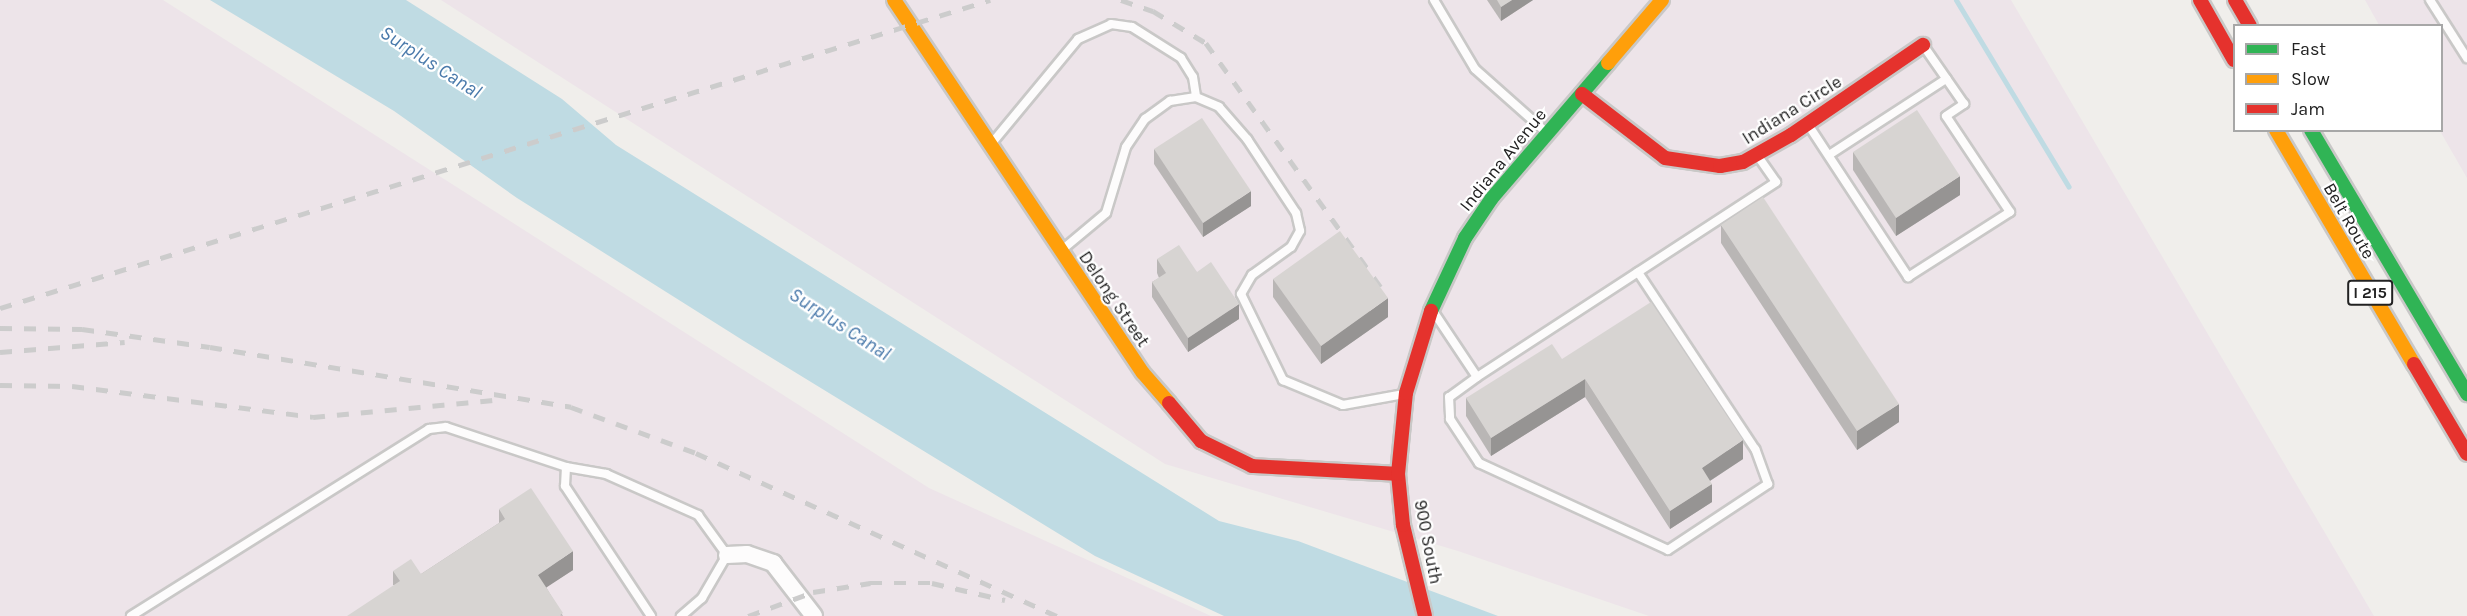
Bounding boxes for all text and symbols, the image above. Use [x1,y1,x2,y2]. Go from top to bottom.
water label: Surplus Canal [376,20,486,104]
legend [2233,24,2443,132]
text: Fast [2291,38,2326,60]
text: Slow [2291,68,2330,90]
street label: Indiana Circle [1738,71,1846,149]
text: Jam [2291,98,2325,120]
street label: Indiana Avenue [1455,104,1551,216]
street label: Belt Route [2319,179,2379,263]
street label: Delong Street [1074,247,1154,351]
road number: I 215 [2346,280,2394,306]
water label: Surplus Canal [785,282,895,366]
street label: 900 South [1409,498,1447,586]

